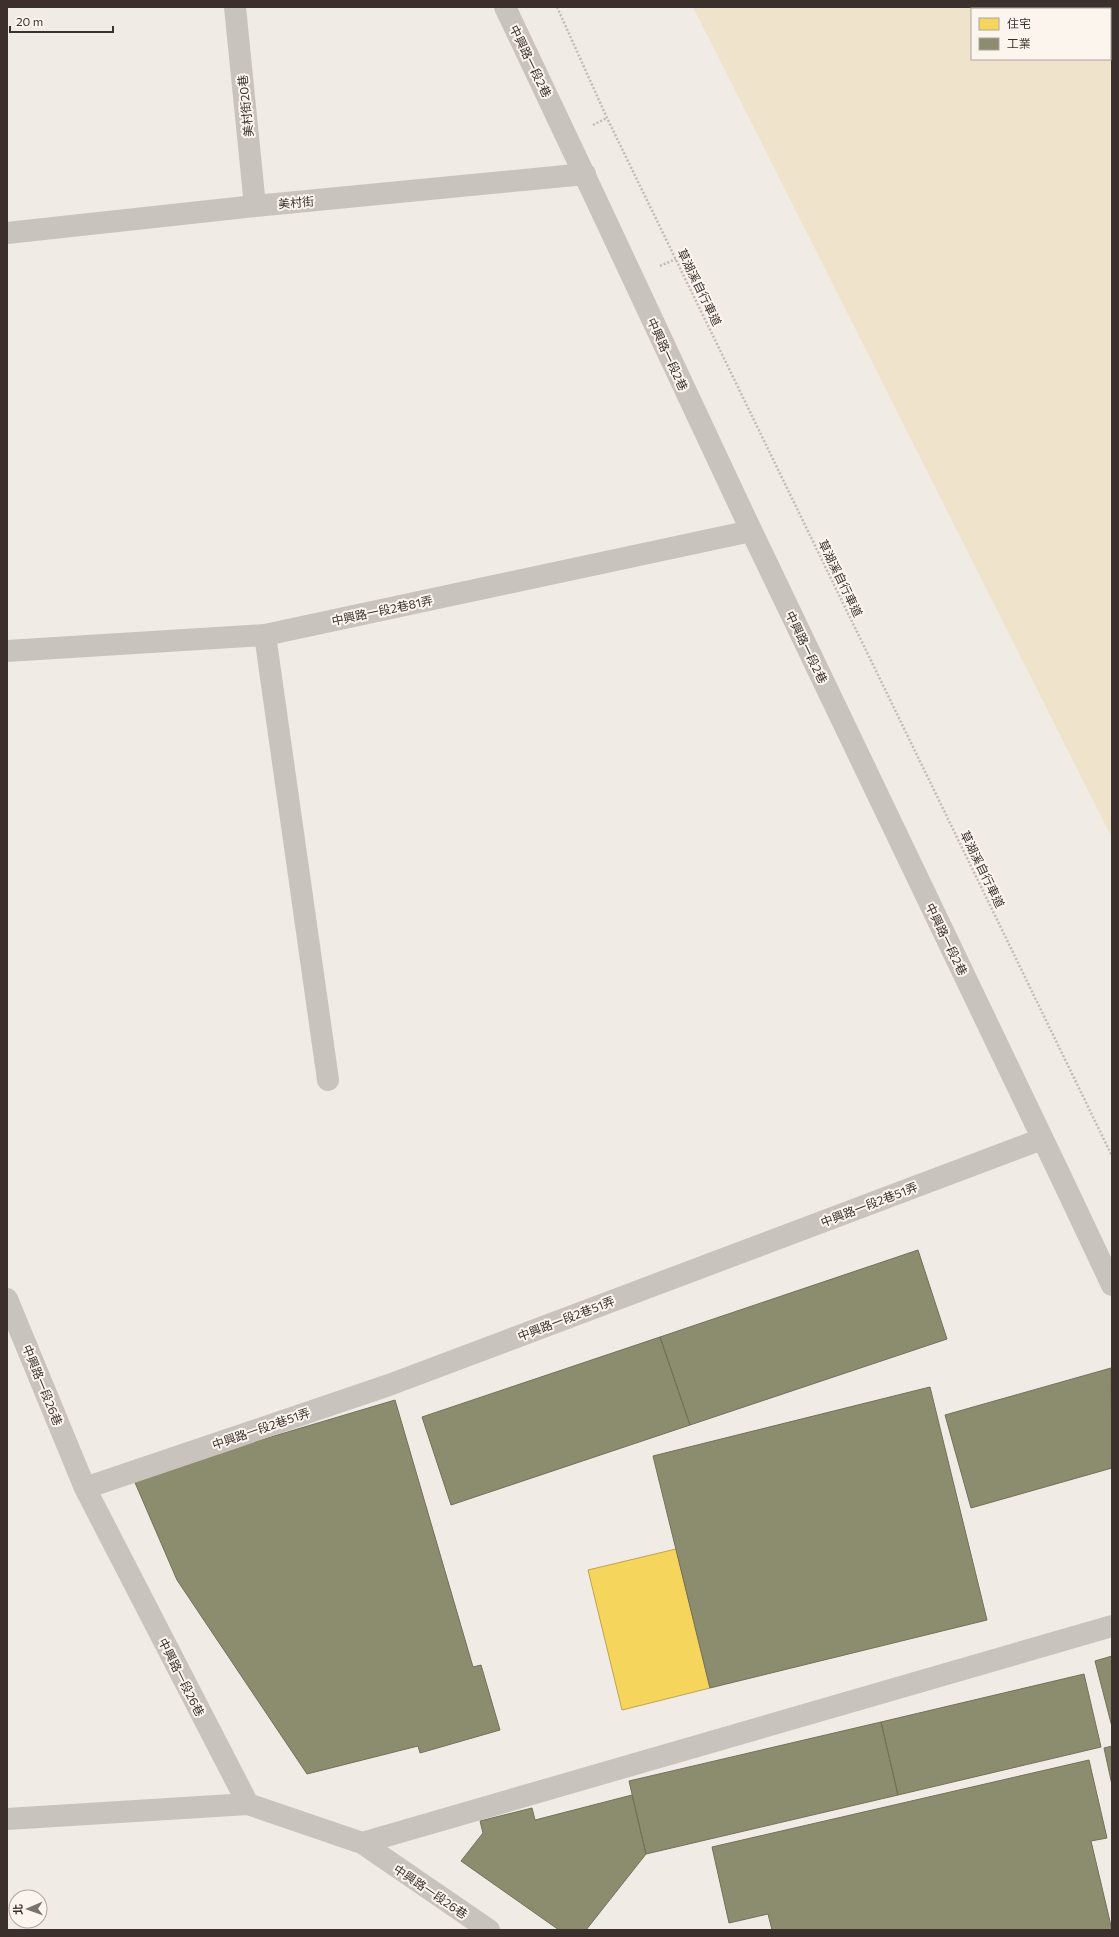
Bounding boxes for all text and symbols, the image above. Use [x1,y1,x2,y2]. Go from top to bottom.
scale bar [10,8,113,34]
legend [971,8,1111,60]
text: 20 m [16,14,43,28]
text: 住宅 [1007,16,1031,30]
street label: 中興路一段2巷 [507,23,555,99]
text: 工業 [1007,36,1031,50]
street label: 美村街20巷 [235,74,255,138]
street label: 美村街 [277,193,315,211]
street label: 草湖溪自行車道 [675,246,725,328]
street label: 中興路一段2巷 [645,315,691,393]
street label: 草湖溪自行車道 [816,537,866,619]
street label: 中興路一段2巷81弄 [330,592,434,628]
street label: 中興路一段2巷 [783,609,831,685]
street label: 草湖溪自行車道 [958,828,1008,910]
street label: 中興路一段2巷 [923,901,971,977]
street label: 中興路一段2巷51弄 [819,1179,919,1229]
street label: 中興路一段2巷51弄 [516,1293,616,1343]
street label: 中興路一段26巷 [20,1343,66,1427]
street label: 中興路一段2巷51弄 [210,1405,312,1451]
street label: 中興路一段26巷 [156,1636,208,1718]
street label: 中興路一段26巷 [391,1861,471,1921]
north arrow [8,1889,48,1929]
text: 北 [11,1904,24,1915]

